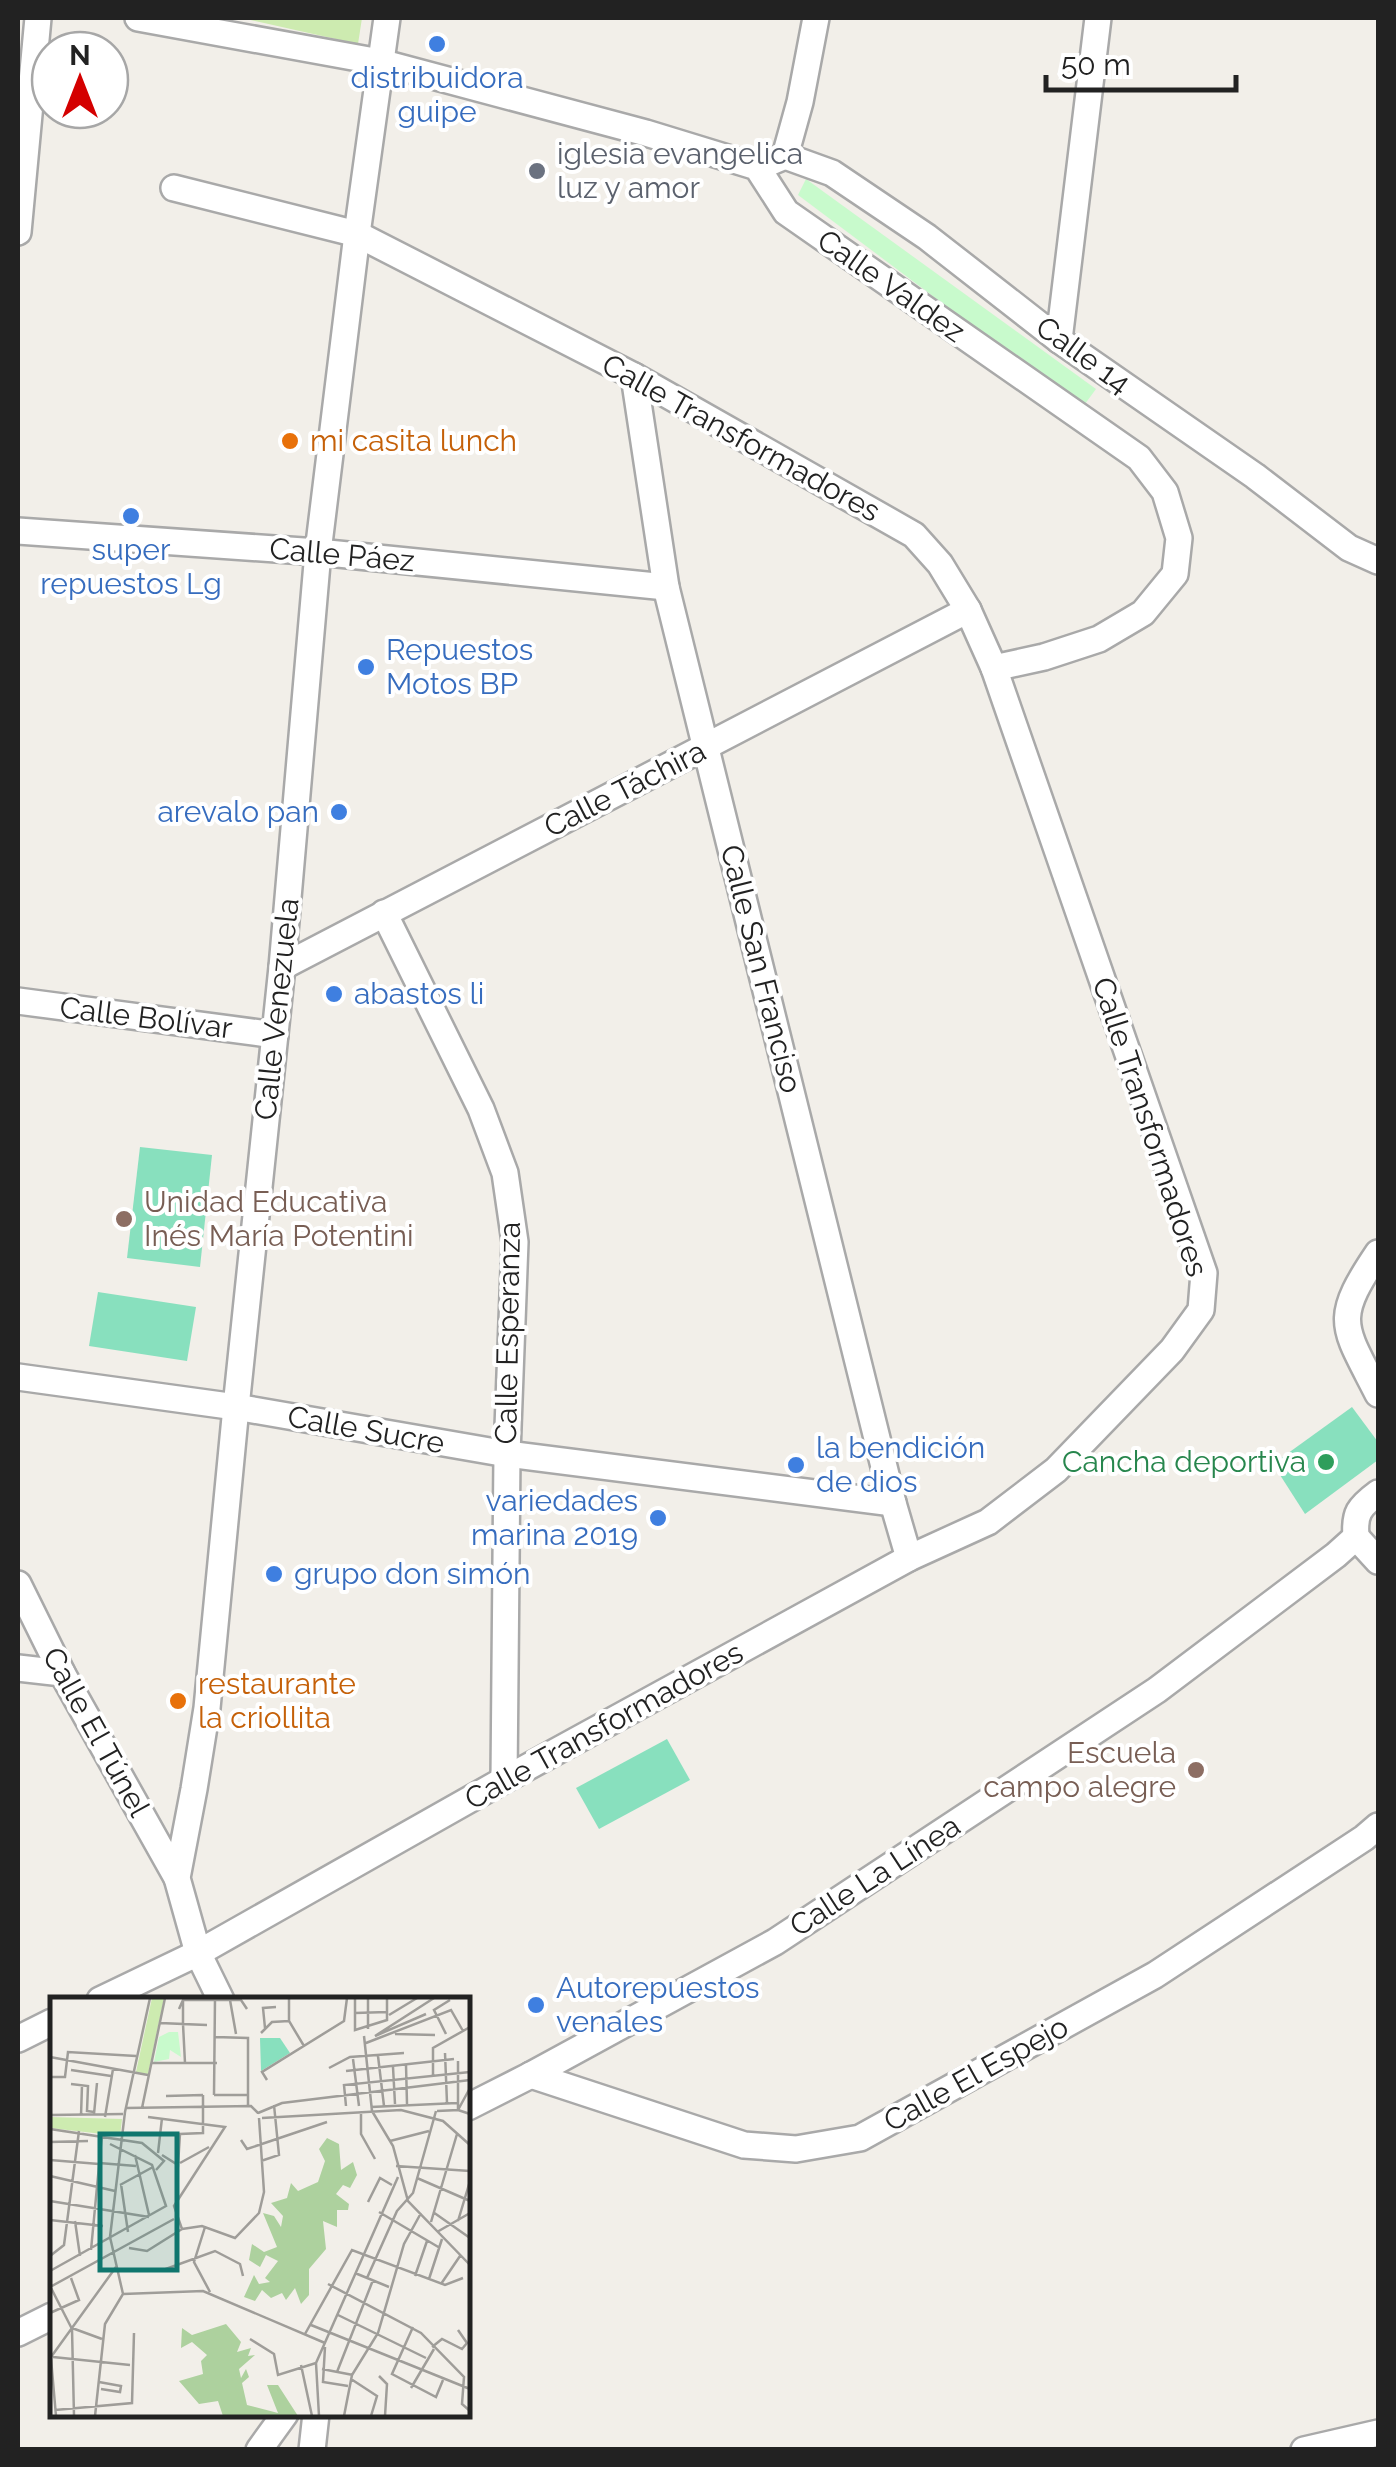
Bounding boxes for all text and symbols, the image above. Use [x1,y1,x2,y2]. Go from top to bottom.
north arrow [30,30,130,130]
scale bar [1046,30,1236,92]
marker: distribuidora guipe [426,33,448,55]
text: N [69,39,91,72]
text: 50 m [1061,47,1131,82]
place label: distribuidora guipe [350,60,524,129]
place label: iglesia evangelica luz y amor [557,136,803,205]
marker: iglesia evangelica luz y amor [526,160,548,182]
street label: Calle Valdez [811,222,972,349]
street label: Calle 14 [1029,309,1137,400]
street label: Calle Transformadores [596,347,886,529]
place label: mi casita lunch [310,423,517,458]
marker: mi casita lunch [279,430,301,452]
marker: super repuestos Lg [120,505,142,527]
street label: Calle Páez [268,531,416,578]
place label: super repuestos Lg [40,532,222,601]
place label: Repuestos Motos BP [386,632,533,701]
marker: Repuestos Motos BP [355,656,377,678]
street label: Calle Táchira [538,733,711,844]
place label: arevalo pan [157,794,319,829]
marker: arevalo pan [328,801,350,823]
street label: Calle San Franciso [714,841,809,1097]
street label: Calle Venezuela [247,896,306,1122]
street label: Calle Transformadores [1086,973,1215,1281]
place label: abastos li [354,976,484,1011]
marker: abastos li [323,983,345,1005]
street label: Calle Bolívar [58,990,235,1046]
place label: Unidad Educativa Inés María Potentini [144,1184,414,1253]
marker: Unidad Educativa Inés María Potentini [113,1208,135,1230]
street label: Calle Esperanza [488,1221,527,1445]
street label: Calle Sucre [285,1398,447,1461]
place label: la bendición de dios [816,1430,985,1499]
place label: Cancha deportiva [1062,1444,1306,1479]
marker: Cancha deportiva [1315,1451,1337,1473]
marker: la bendición de dios [785,1454,807,1476]
place label: variedades marina 2019 [471,1483,638,1552]
marker: variedades marina 2019 [647,1507,669,1529]
place label: grupo don simón [294,1556,531,1591]
marker: grupo don simón [263,1563,285,1585]
street label: Calle Transformadores [459,1635,749,1817]
street label: Calle El Túnel [36,1641,158,1823]
place label: restaurante la criollita [198,1666,356,1735]
marker: restaurante la criollita [167,1690,189,1712]
place label: Escuela campo alegre [983,1735,1176,1804]
marker: Escuela campo alegre [1185,1759,1207,1781]
street label: Calle La Línea [783,1808,966,1943]
place label: Autorepuestos venales [556,1970,760,2039]
marker: Autorepuestos venales [525,1994,547,2016]
inset map [50,1997,470,2417]
street label: Calle El Espejo [878,2009,1074,2139]

